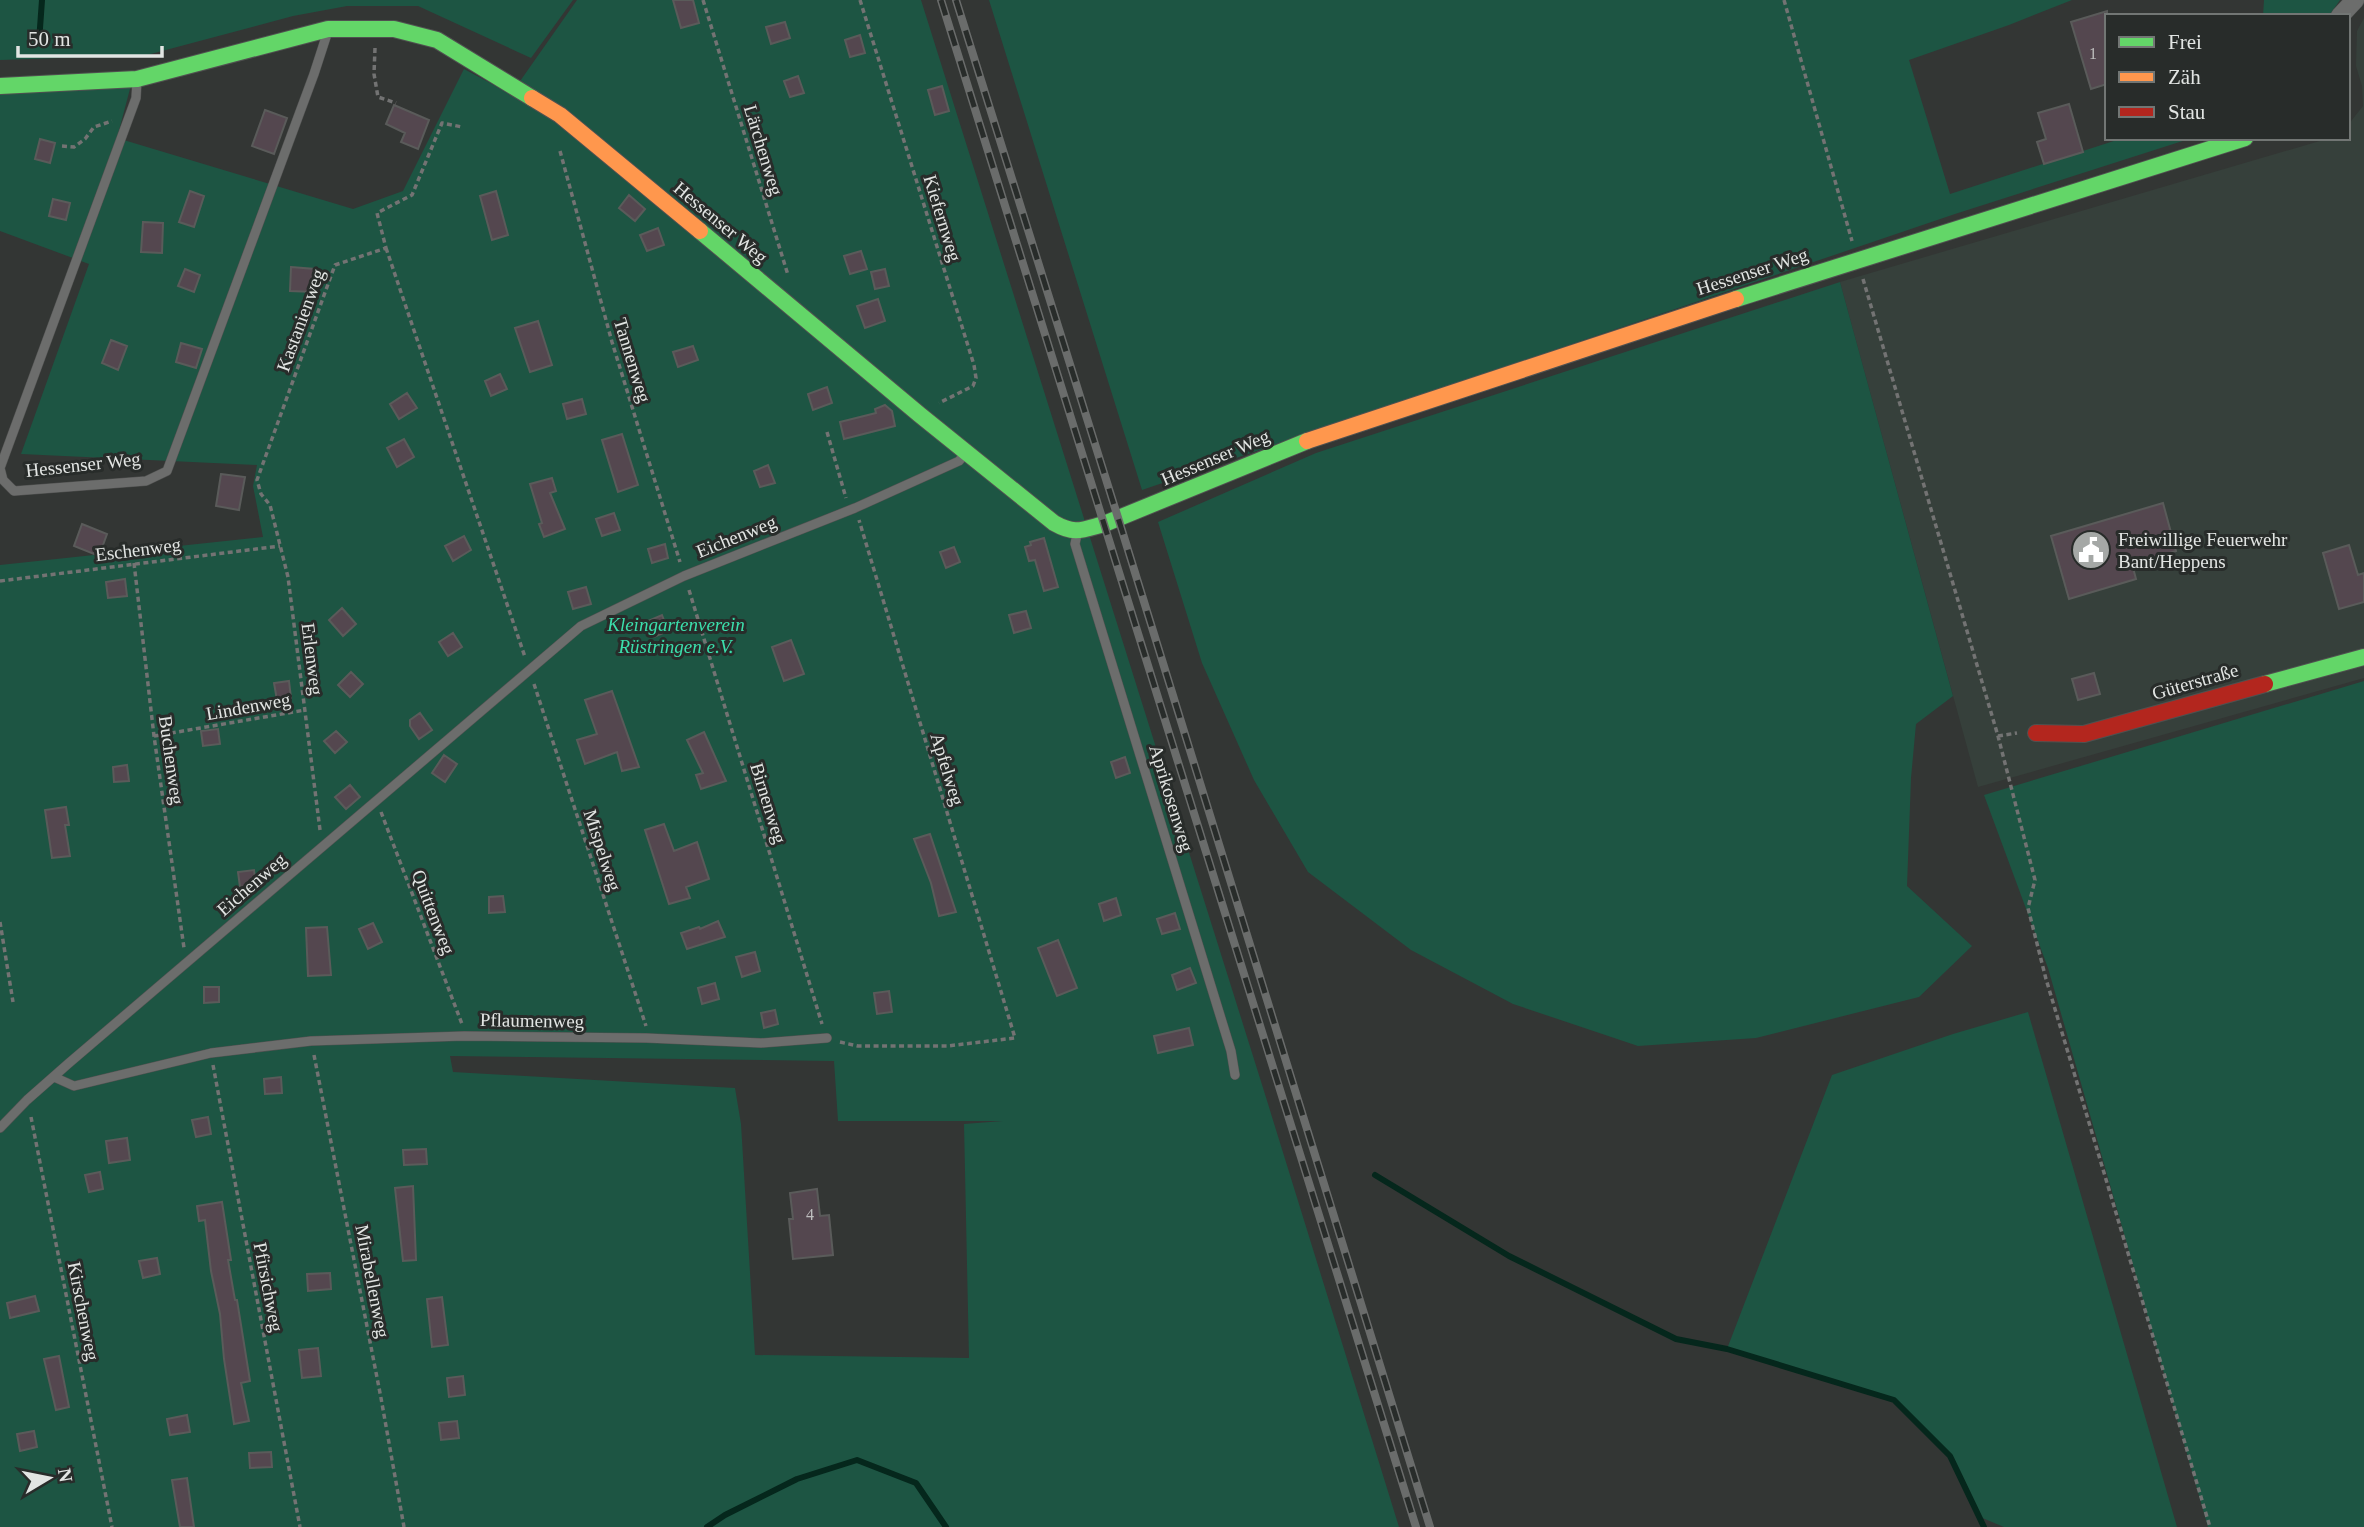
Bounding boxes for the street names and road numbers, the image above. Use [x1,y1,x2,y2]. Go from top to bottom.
street label: Lärchenweg [740,102,787,199]
street label: Kiefernweg [919,172,966,265]
street label: Hessenser Weg [670,177,772,268]
street label: Hessenser Weg [1694,243,1811,299]
street label: Kastanienweg [272,266,329,374]
street label: Tannenweg [610,315,655,405]
street label: Hessenser Weg [1158,425,1273,490]
street label: Hessenser Weg [24,448,142,481]
street label: Eichenweg [693,511,780,562]
street label: Eschenweg [94,534,183,565]
street label: Erlenweg [298,622,327,697]
street label: Güterstraße [2150,659,2241,704]
street label: Lindenweg [204,689,292,724]
street label: Buchenweg [155,714,188,806]
street label: Apfelweg [927,730,969,809]
street label: Aprikosenweg [1145,742,1198,855]
street label: Birnenweg [746,760,791,847]
street label: Mispelweg [579,807,626,894]
street label: Eichenweg [213,848,290,920]
street label: Quittenweg [408,867,459,958]
street label: Pflaumenweg [480,1009,585,1032]
street label: Mirabellenweg [351,1223,394,1340]
street label: Pfirsichweg [250,1241,288,1334]
street label: Kirschenweg [64,1260,103,1363]

